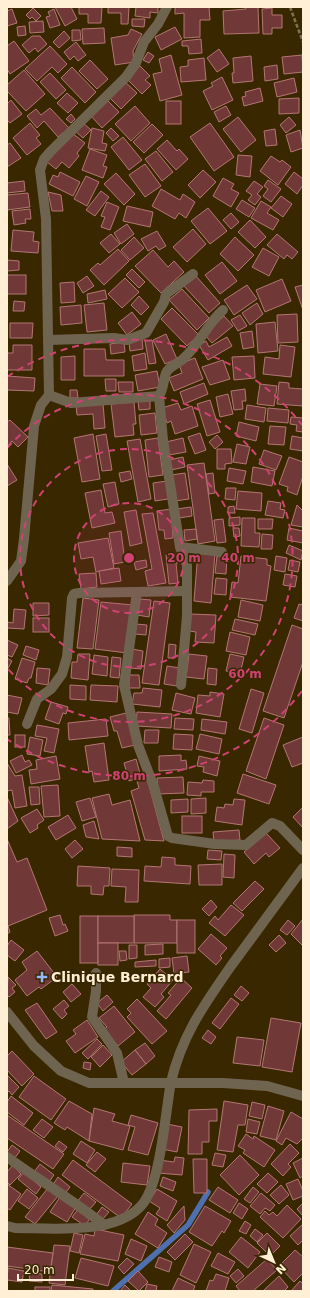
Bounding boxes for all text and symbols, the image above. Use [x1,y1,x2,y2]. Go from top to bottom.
centre of rings [122,551,136,565]
text: 20 m [167,551,201,565]
text: 40 m [221,551,255,565]
text: 60 m [228,667,262,681]
text: 80 m [112,769,146,783]
place label: Clinique Bernard [51,969,183,985]
marker: Clinique Bernard [36,971,48,983]
north arrow [254,1242,294,1282]
scale bar [18,1256,73,1282]
text: N [273,1261,288,1277]
text: 20 m [24,1263,55,1277]

